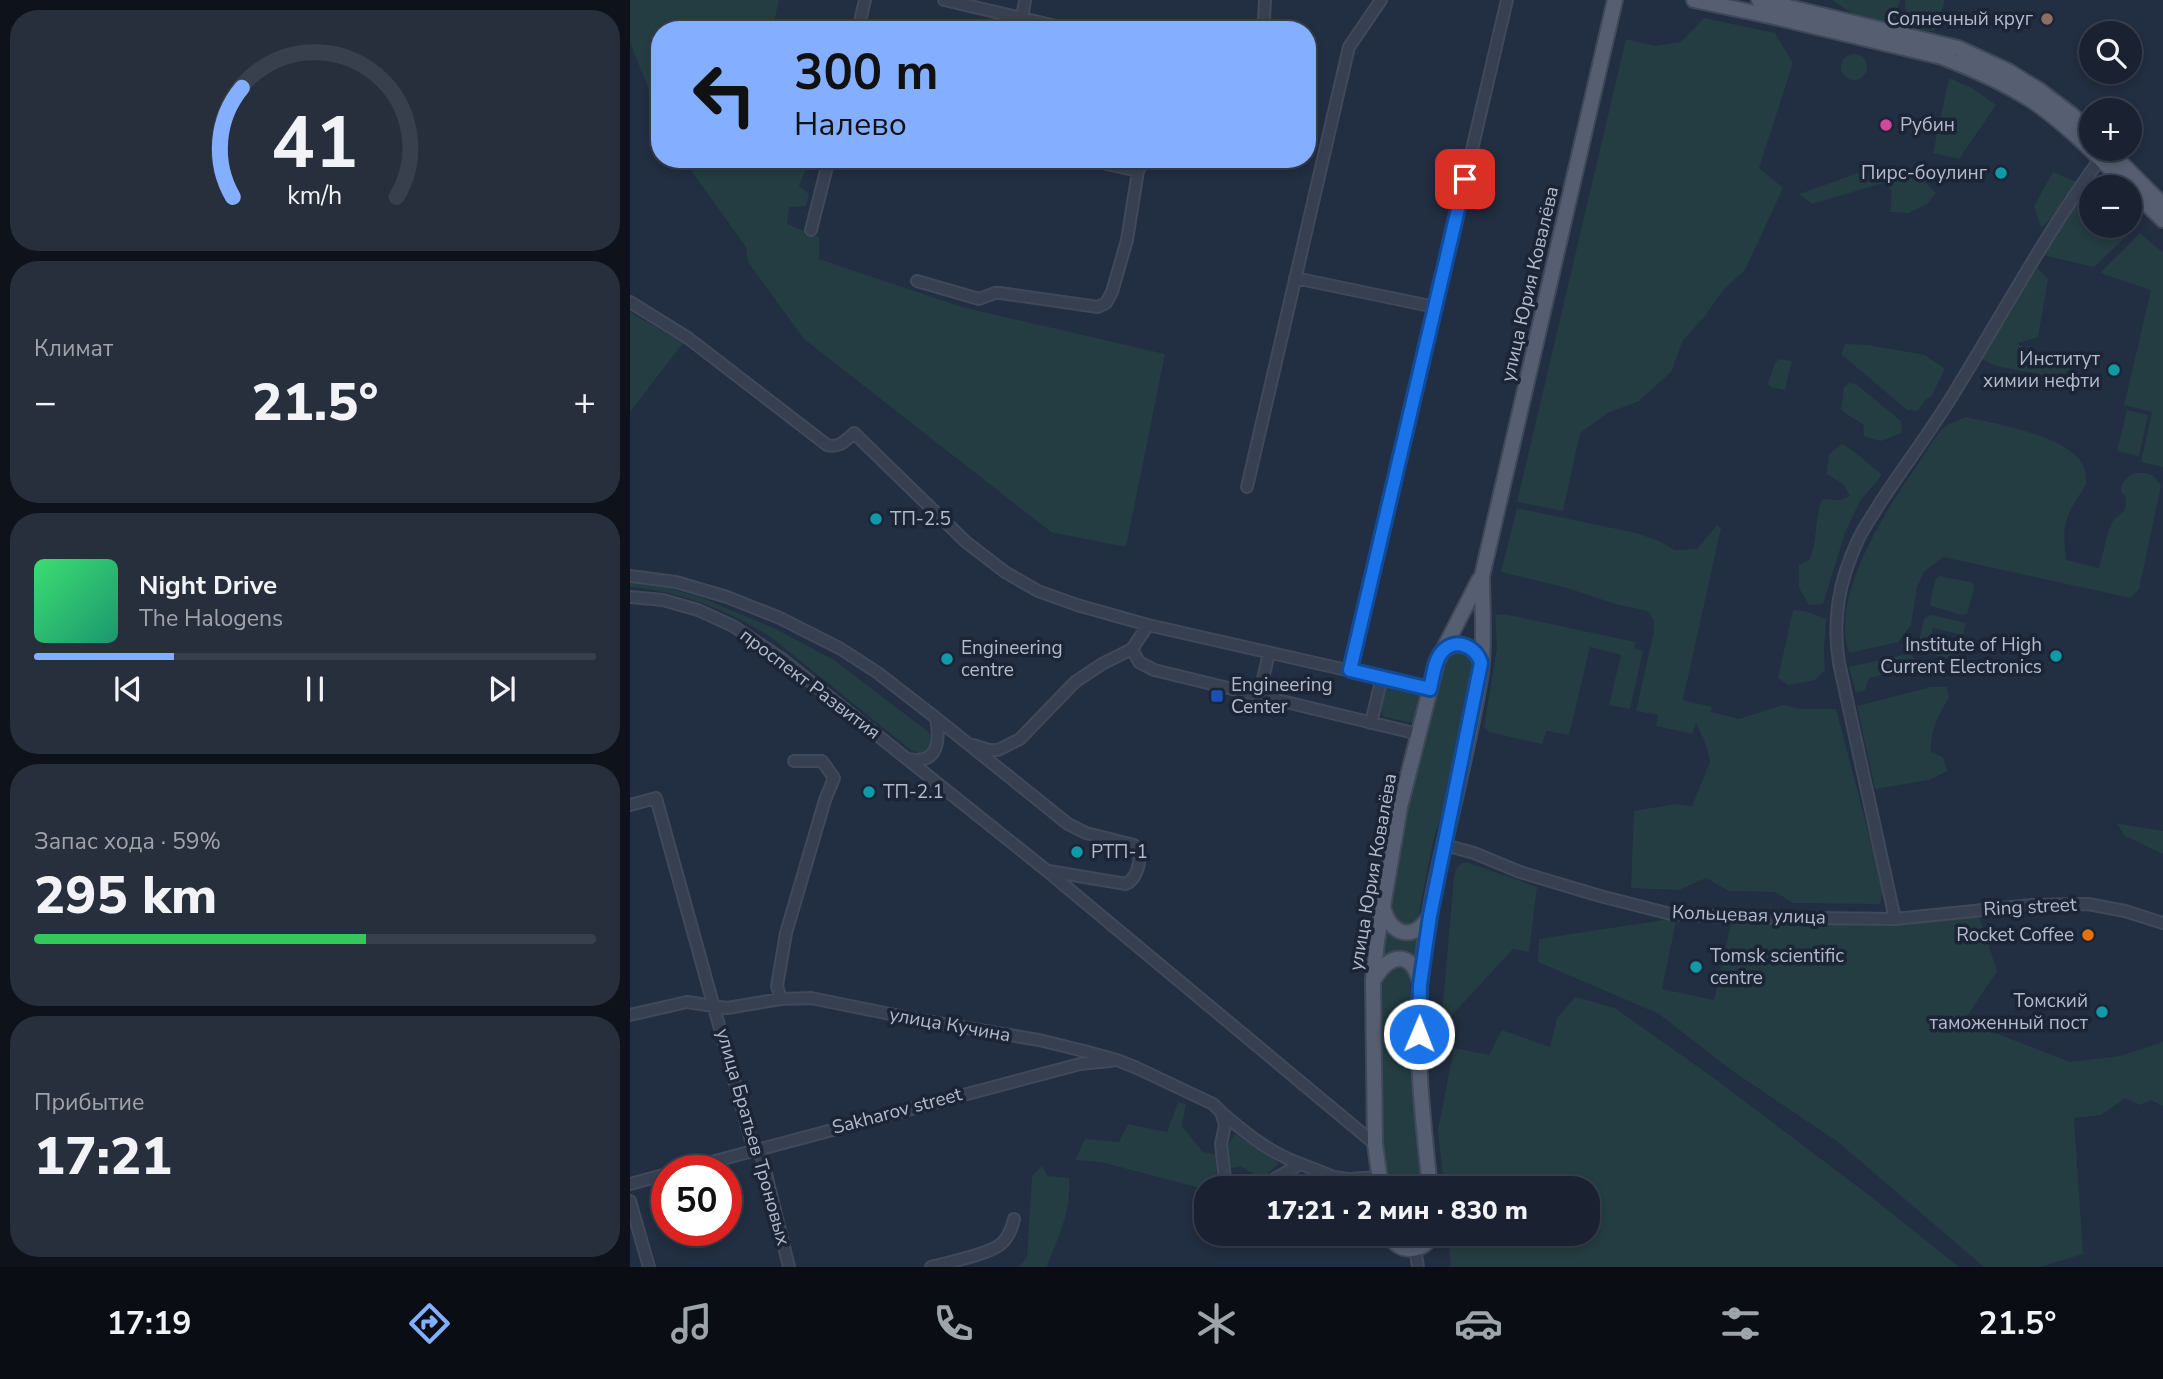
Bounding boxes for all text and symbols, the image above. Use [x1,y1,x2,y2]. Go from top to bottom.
place label: Солнечный круг [1887,6,2033,32]
marker: Солнечный круг [2039,11,2055,27]
map controls [2079,21,2142,238]
button: search [2079,21,2142,84]
text: 300 m [794,39,938,106]
icon: left [679,49,770,140]
text: 41 [271,93,359,193]
button: + [2079,98,2142,161]
text: Налево [794,103,907,146]
place label: Рубин [1900,112,1955,138]
marker: Рубин [1878,117,1894,133]
pin [1435,149,1495,209]
icon: arrive [1446,160,1484,198]
place label: Пирс-боулинг [1861,160,1987,186]
marker: Пирс-боулинг [1993,165,2009,181]
button: − [2079,175,2142,238]
text: km/h [287,179,343,213]
street label: улица Юрия Ковалёва [1495,184,1565,384]
text: Климат [34,333,113,364]
place label: Институт химии нефти [1983,346,2101,394]
marker: Институт химии нефти [2106,362,2122,378]
text: 21.5° [251,367,379,438]
text: − [34,377,57,428]
text: + [573,377,596,428]
place label: ТП-2.5 [890,506,951,532]
marker: ТП-2.5 [868,511,884,527]
text: Night Drive [139,568,277,603]
text: The Halogens [139,603,283,634]
street label: проспект Развития [734,623,886,745]
place label: Institute of High Current Electronics [1880,632,2042,680]
place label: Engineering centre [961,635,1063,683]
marker: Institute of High Current Electronics [2048,648,2064,664]
marker: Engineering centre [939,651,955,667]
icon: previous [109,670,147,708]
icon: pause [296,670,334,708]
icon: next [483,670,521,708]
place label: Engineering Center [1231,672,1333,720]
marker: Engineering Center [1209,688,1225,704]
street label: улица Юрия Ковалёва [1343,771,1403,973]
place label: ТП-2.1 [883,779,944,805]
marker: ТП-2.1 [861,784,877,800]
text: Запас хода · 59% [34,826,221,857]
place label: РТП-1 [1091,839,1148,865]
marker: РТП-1 [1069,844,1085,860]
text: 295 km [34,860,217,931]
street label: Ring street [1983,892,2078,922]
street label: Кольцевая улица [1672,899,1826,931]
place label: Rocket Coffee [1956,922,2074,948]
marker: Rocket Coffee [2080,927,2096,943]
place label: Tomsk scientific centre [1710,943,1844,991]
marker: Tomsk scientific centre [1688,959,1704,975]
place label: Томский таможенный пост [1929,988,2089,1036]
position arrow [1382,997,1456,1071]
street label: улица Кучина [887,1002,1013,1048]
marker: Томский таможенный пост [2094,1004,2110,1020]
street label: улица Братьев Троновых [710,1026,796,1248]
street label: Sakharov street [829,1081,965,1141]
text: Прибытие [34,1087,144,1118]
text: 17:21 [34,1121,172,1192]
speed limit sign: 50 [651,1155,742,1246]
text: 17:21 · 2 мин · 830 m [1266,1193,1528,1228]
icon: directions [405,1299,454,1348]
icon: music [667,1299,716,1348]
icon: phone [929,1299,978,1348]
icon: climate [1192,1299,1241,1348]
icon: car [1454,1299,1503,1348]
icon: filters [1716,1299,1765,1348]
text: 17:19 [107,1302,191,1345]
text: 21.5° [1979,1302,2056,1345]

